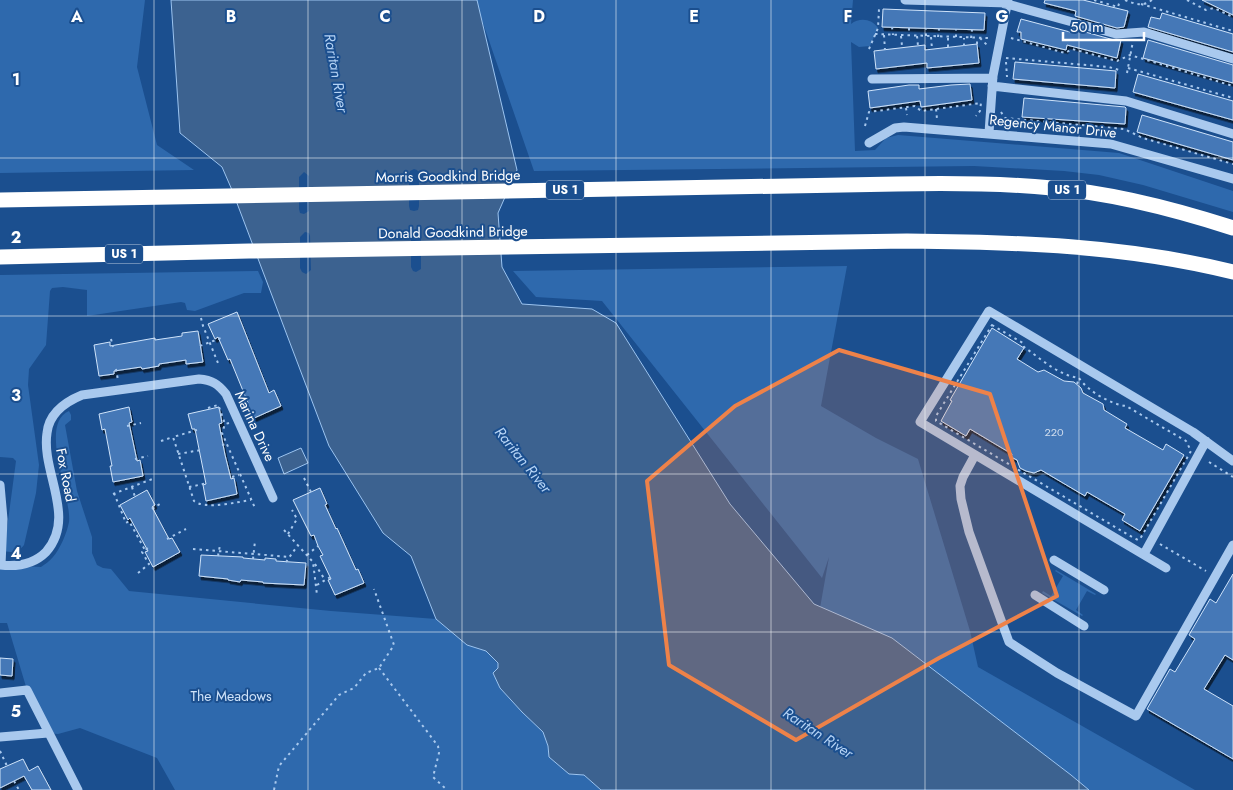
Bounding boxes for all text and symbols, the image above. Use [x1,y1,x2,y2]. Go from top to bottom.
text: A [70,5,83,28]
text: B [226,5,236,28]
text: C [379,5,391,28]
text: D [533,5,545,28]
text: E [689,5,699,28]
text: F [844,5,852,28]
text: G [995,5,1009,28]
scale bar [1063,10,1144,42]
text: 50 m [1070,16,1104,38]
water label: Raritan River [318,32,354,115]
text: 1 [12,68,20,91]
street label: Regency Manor Drive [988,109,1118,143]
street label: Morris Goodkind Bridge [375,165,521,187]
road number: US 1 [546,180,584,200]
road number: US 1 [1048,180,1086,200]
street label: Donald Goodkind Bridge [378,221,528,243]
text: 2 [11,226,21,249]
road number: US 1 [105,244,143,264]
text: 3 [11,384,21,407]
street label: Marina Drive [230,387,280,465]
water label: Raritan River [489,422,557,499]
house number: 220 [1044,424,1064,440]
street label: Fox Road [51,446,81,504]
text: 4 [10,542,22,565]
park label: The Meadows [190,686,272,706]
text: 5 [11,700,21,723]
water label: Raritan River [779,702,858,764]

